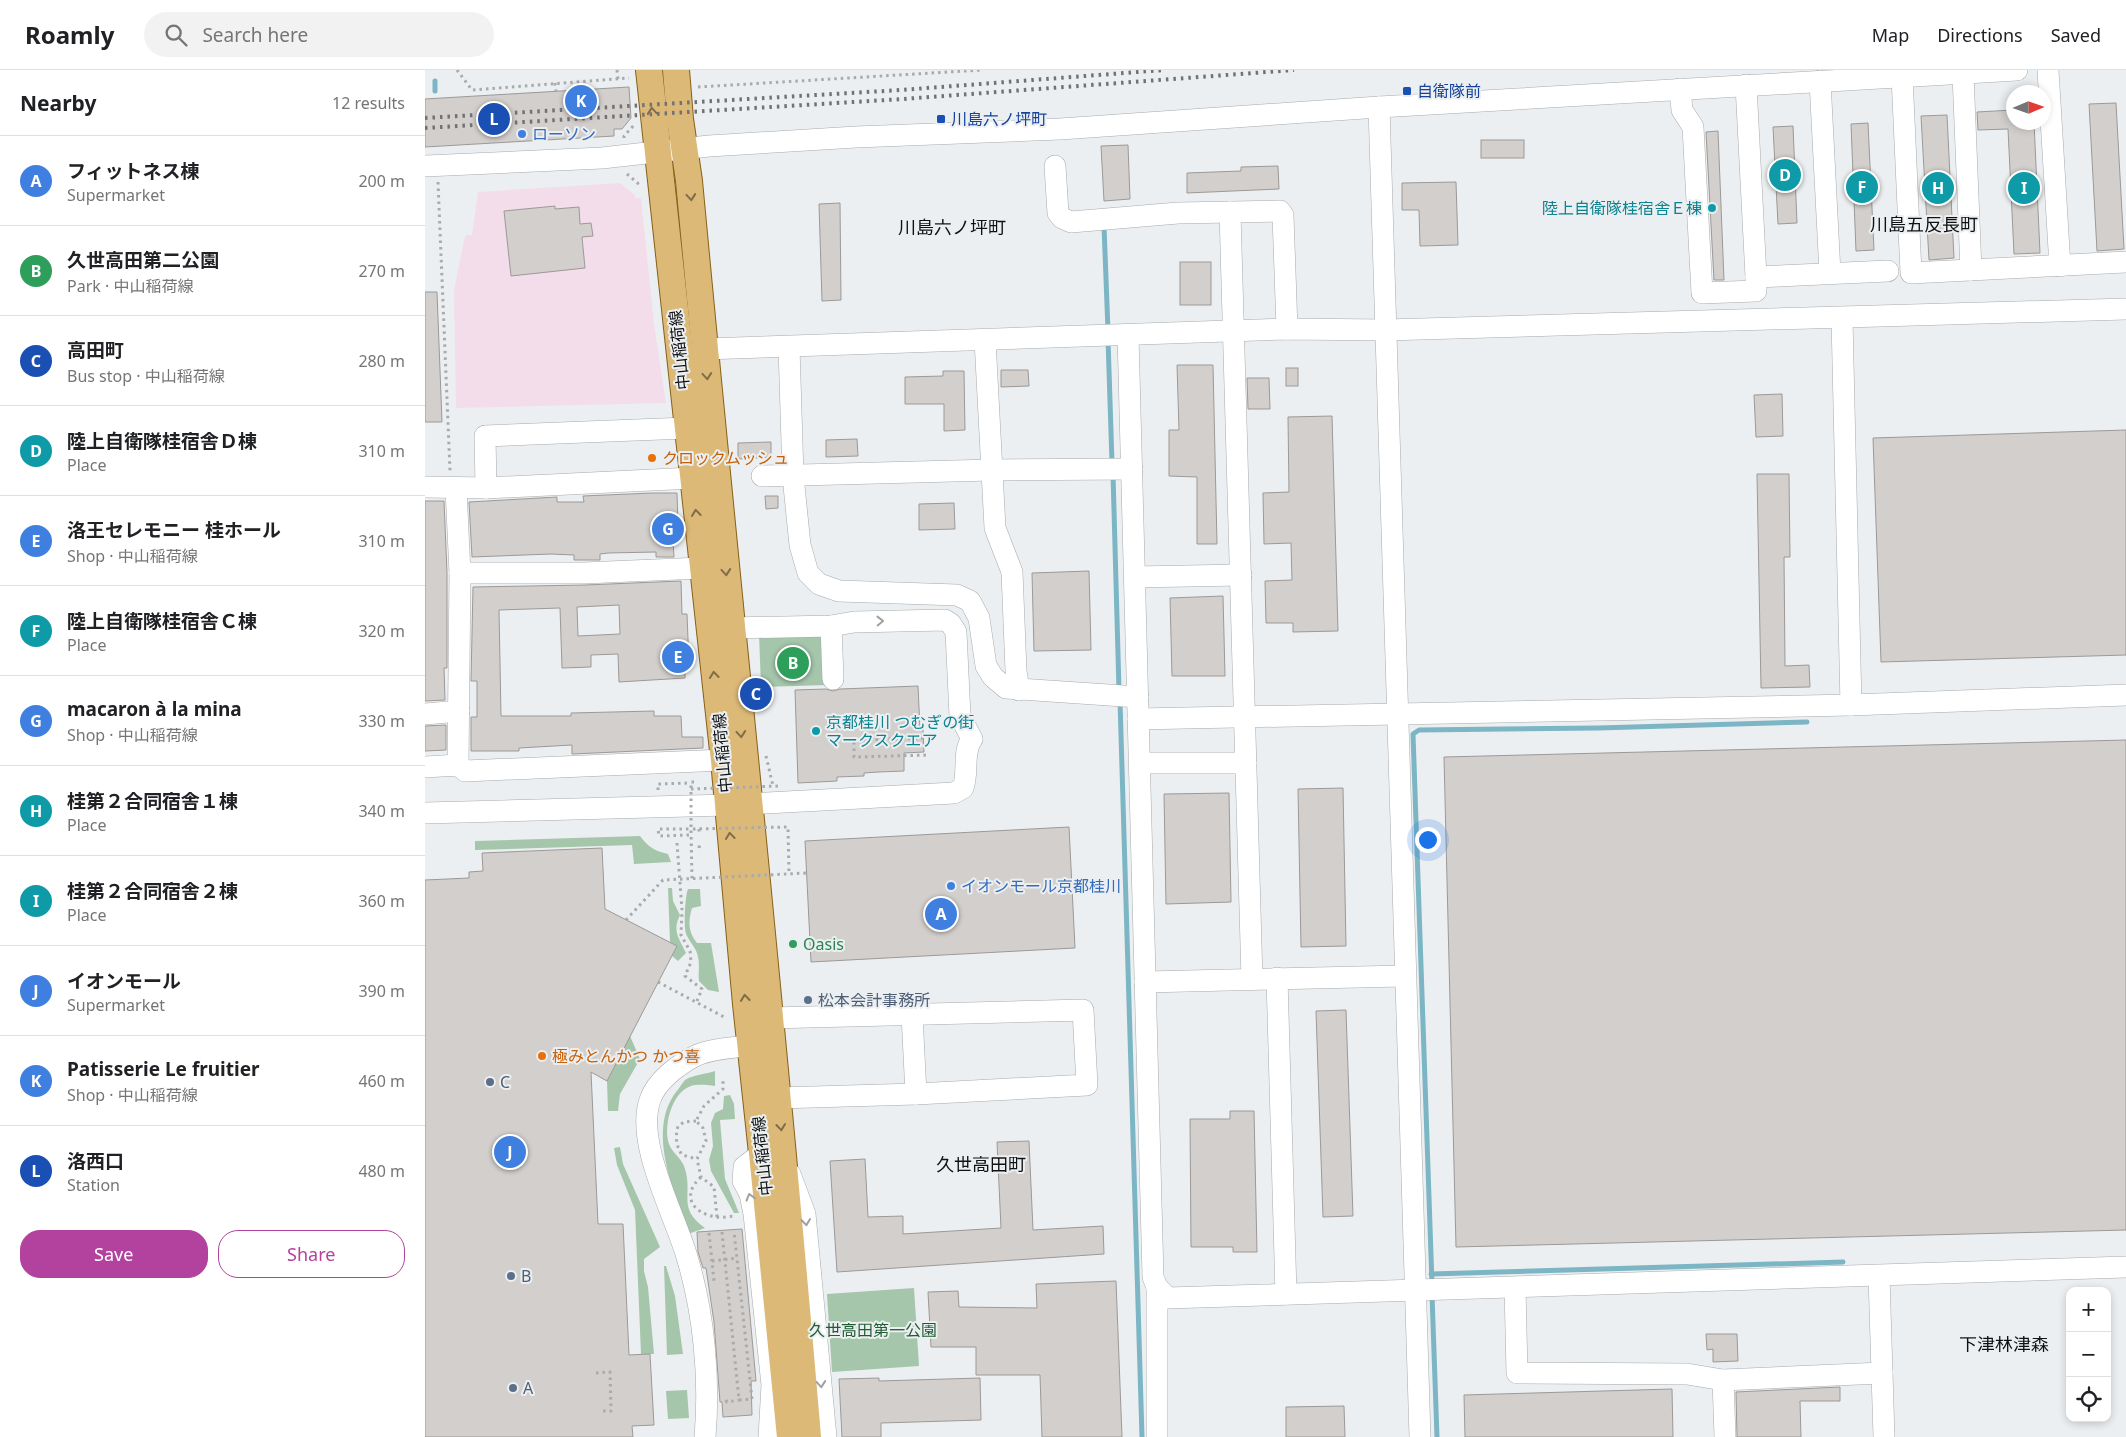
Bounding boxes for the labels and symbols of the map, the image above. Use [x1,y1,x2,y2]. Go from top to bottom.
place label: 自衛隊前 [1417,80,1481,102]
pin: K [565,82,597,120]
marker: 自衛隊前 [1401,85,1413,97]
north arrow [2006,85,2051,130]
pin: L [478,100,510,138]
one-way arrow [647,107,658,115]
place label: 川島六ノ坪町 [951,108,1047,130]
marker: 川島六ノ坪町 [935,113,947,125]
place label: ローソン [532,123,596,145]
marker: ローソン [516,128,528,140]
pin: D [1769,156,1801,194]
pin: F [1846,168,1878,206]
pin: H [1922,169,1954,207]
pin: I [2008,169,2040,207]
one-way arrow [685,193,696,201]
place label: 陸上自衛隊桂宿舎Ｅ棟 [1542,197,1702,219]
marker: 陸上自衛隊桂宿舎Ｅ棟 [1706,202,1718,214]
district label: 川島五反長町 [1870,212,1978,236]
district label: 川島六ノ坪町 [898,215,1006,239]
street label: 中山稲荷線 [664,309,694,391]
one-way arrow [701,372,712,380]
place label: クロックムッシュ [662,447,789,469]
marker: クロックムッシュ [646,452,658,464]
one-way arrow [691,509,702,517]
pin: G [652,510,684,548]
one-way arrow [720,569,731,577]
one-way arrow [876,616,884,627]
pin: E [662,638,694,676]
pin: B [777,644,809,682]
one-way arrow [709,670,720,678]
pin: C [740,675,772,713]
place label: 京都桂川 つむぎの街 マークスクエア [826,711,974,751]
street label: 中山稲荷線 [708,712,736,794]
marker: 京都桂川 つむぎの街 マークスクエア [810,725,822,737]
one-way arrow [735,731,746,739]
your location [1415,827,1441,853]
one-way arrow [724,832,735,840]
place label: イオンモール京都桂川 [961,875,1121,897]
marker: イオンモール京都桂川 [945,880,957,892]
pin: A [925,895,957,933]
place label: Oasis [803,933,844,955]
marker: Oasis [787,938,799,950]
place label: 松本会計事務所 [818,989,930,1011]
one-way arrow [740,994,751,1002]
marker: 松本会計事務所 [802,994,814,1006]
place label: 極みとんかつ かつ喜 [552,1045,700,1067]
marker: 極みとんかつ かつ喜 [536,1050,548,1062]
place label: C [500,1071,510,1093]
marker: C [484,1076,496,1088]
street label: 中山稲荷線 [747,1115,777,1197]
one-way arrow [775,1123,786,1131]
pin: J [494,1133,526,1171]
district label: 久世高田町 [936,1152,1026,1176]
one-way arrow [745,1194,755,1202]
one-way arrow [800,1218,811,1226]
place label: B [521,1265,531,1287]
marker: B [505,1270,517,1282]
park label: 久世高田第一公園 [809,1319,937,1341]
district label: 下津林津森 [1959,1332,2049,1356]
place label: A [523,1377,534,1399]
one-way arrow [815,1380,826,1388]
marker: A [507,1382,519,1394]

